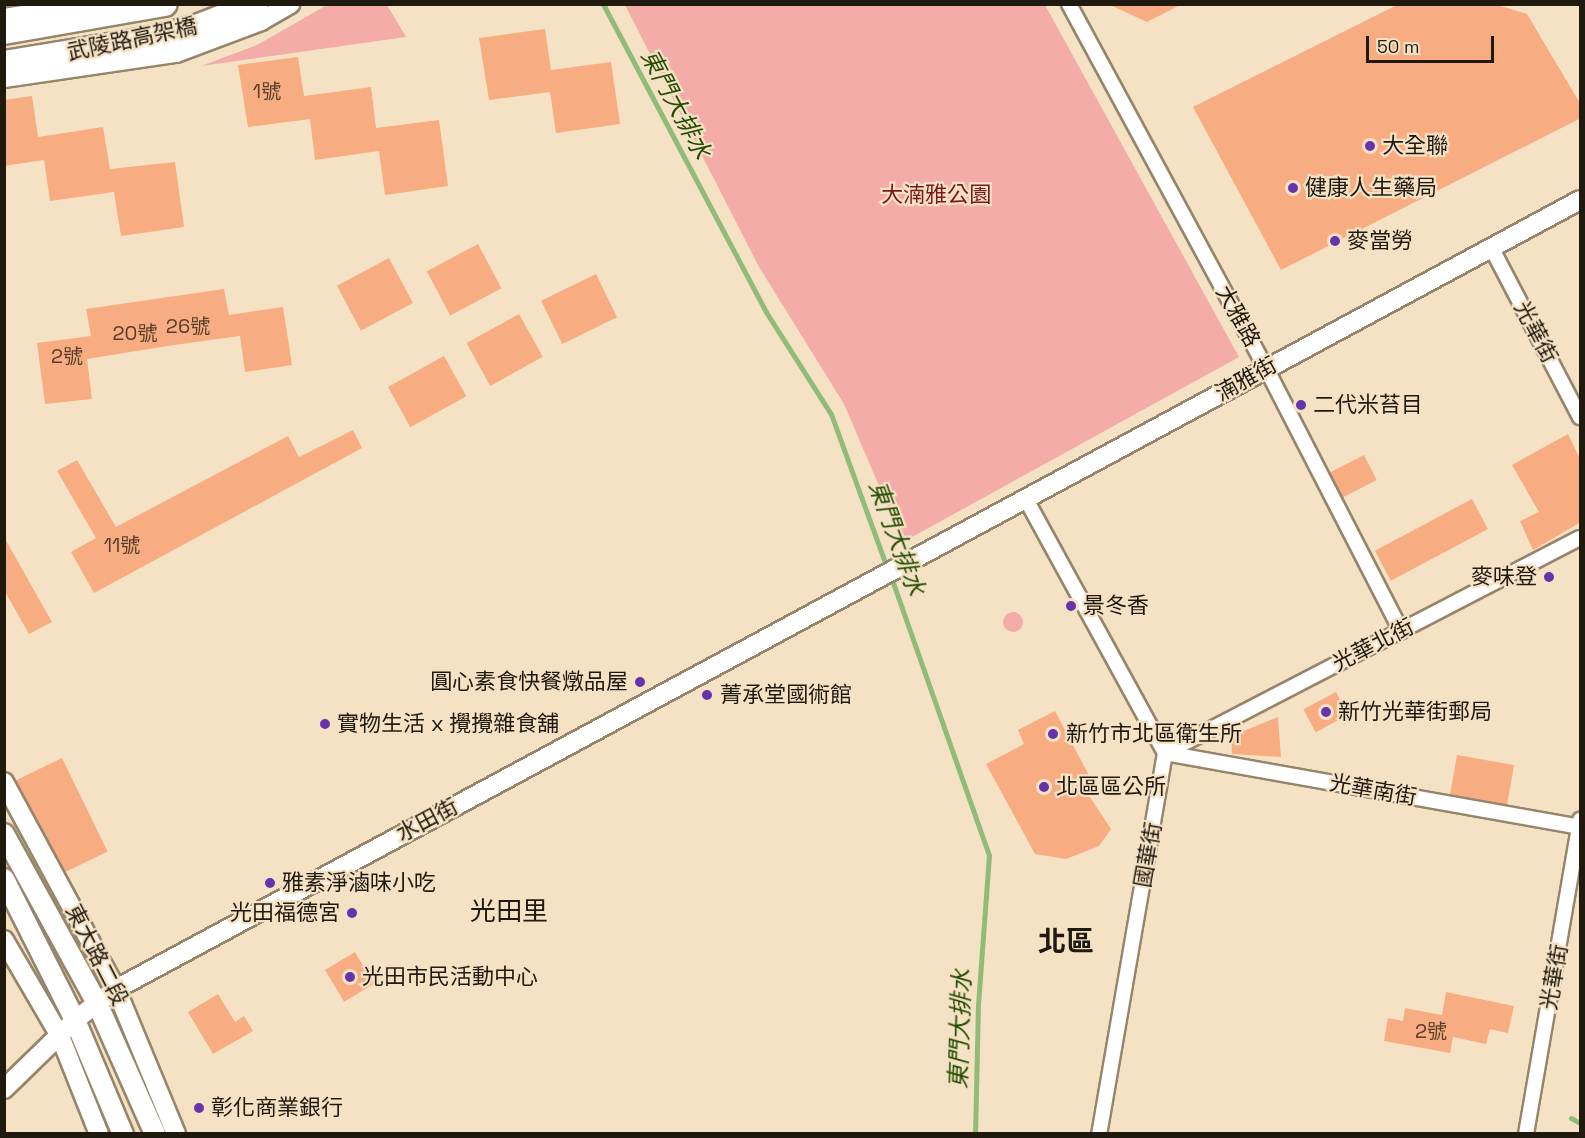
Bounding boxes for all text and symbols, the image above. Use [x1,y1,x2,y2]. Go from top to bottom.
street label: 武陵路高架橋 [65,12,199,66]
scale bar [1369,24,1496,62]
text: 50 m [1377,35,1419,58]
water label: 東門大排水 [635,44,717,164]
house number: 1號 [253,79,281,103]
place label: 大全聯 [1382,133,1448,159]
marker: 大全聯 [1363,139,1377,153]
place label: 健康人生藥局 [1305,175,1437,201]
marker: 健康人生藥局 [1286,181,1300,195]
park label: 大湳雅公園 [881,182,991,208]
place label: 麥當勞 [1347,228,1413,254]
marker: 麥當勞 [1328,234,1342,248]
street label: 大雅路 [1210,281,1266,351]
street label: 光華街 [1509,297,1563,367]
house number: 26號 [166,314,210,338]
house number: 20號 [113,321,157,345]
house number: 2號 [51,344,83,368]
street label: 湳雅街 [1211,351,1281,407]
place label: 二代米苔目 [1313,392,1423,418]
marker: 二代米苔目 [1294,398,1308,412]
water label: 東門大排水 [863,477,931,599]
house number: 11號 [104,533,140,557]
place label: 麥味登 [1471,564,1537,590]
marker: 麥味登 [1542,570,1556,584]
place label: 景冬香 [1083,593,1149,619]
marker: 景冬香 [1064,599,1078,613]
street label: 光華北街 [1328,613,1418,677]
place label: 圓心素食快餐燉品屋 [430,669,628,695]
marker: 圓心素食快餐燉品屋 [633,675,647,689]
place label: 菁承堂國術館 [720,682,852,708]
marker: 菁承堂國術館 [698,686,716,704]
place label: 新竹光華街郵局 [1338,699,1492,725]
marker: 新竹光華街郵局 [1319,705,1333,719]
place label: 實物生活 x 攪攪雜食舖 [337,711,559,737]
marker: 實物生活 x 攪攪雜食舖 [318,717,332,731]
place label: 新竹市北區衛生所 [1066,721,1242,747]
marker: 新竹市北區衛生所 [1044,725,1062,743]
street label: 光華南街 [1327,769,1419,811]
place label: 北區區公所 [1056,774,1166,800]
marker: 北區區公所 [1037,780,1051,794]
street label: 水田街 [392,793,462,847]
street label: 國華街 [1129,820,1167,890]
place label: 雅素淨滷味小吃 [282,870,436,896]
marker: 雅素淨滷味小吃 [263,876,277,890]
district label: 光田里 [470,896,548,928]
street label: 東大路二段 [60,900,134,1010]
place label: 光田福德宮 [230,900,340,926]
marker: 光田福德宮 [345,906,359,920]
district label: 北區 [1038,924,1094,958]
street label: 光華街 [1535,942,1573,1012]
place label: 光田市民活動中心 [362,964,538,990]
water label: 東門大排水 [944,969,976,1089]
marker: 光田市民活動中心 [343,970,357,984]
house number: 2號 [1415,1019,1447,1043]
place label: 彰化商業銀行 [211,1095,343,1121]
marker: 彰化商業銀行 [192,1101,206,1115]

